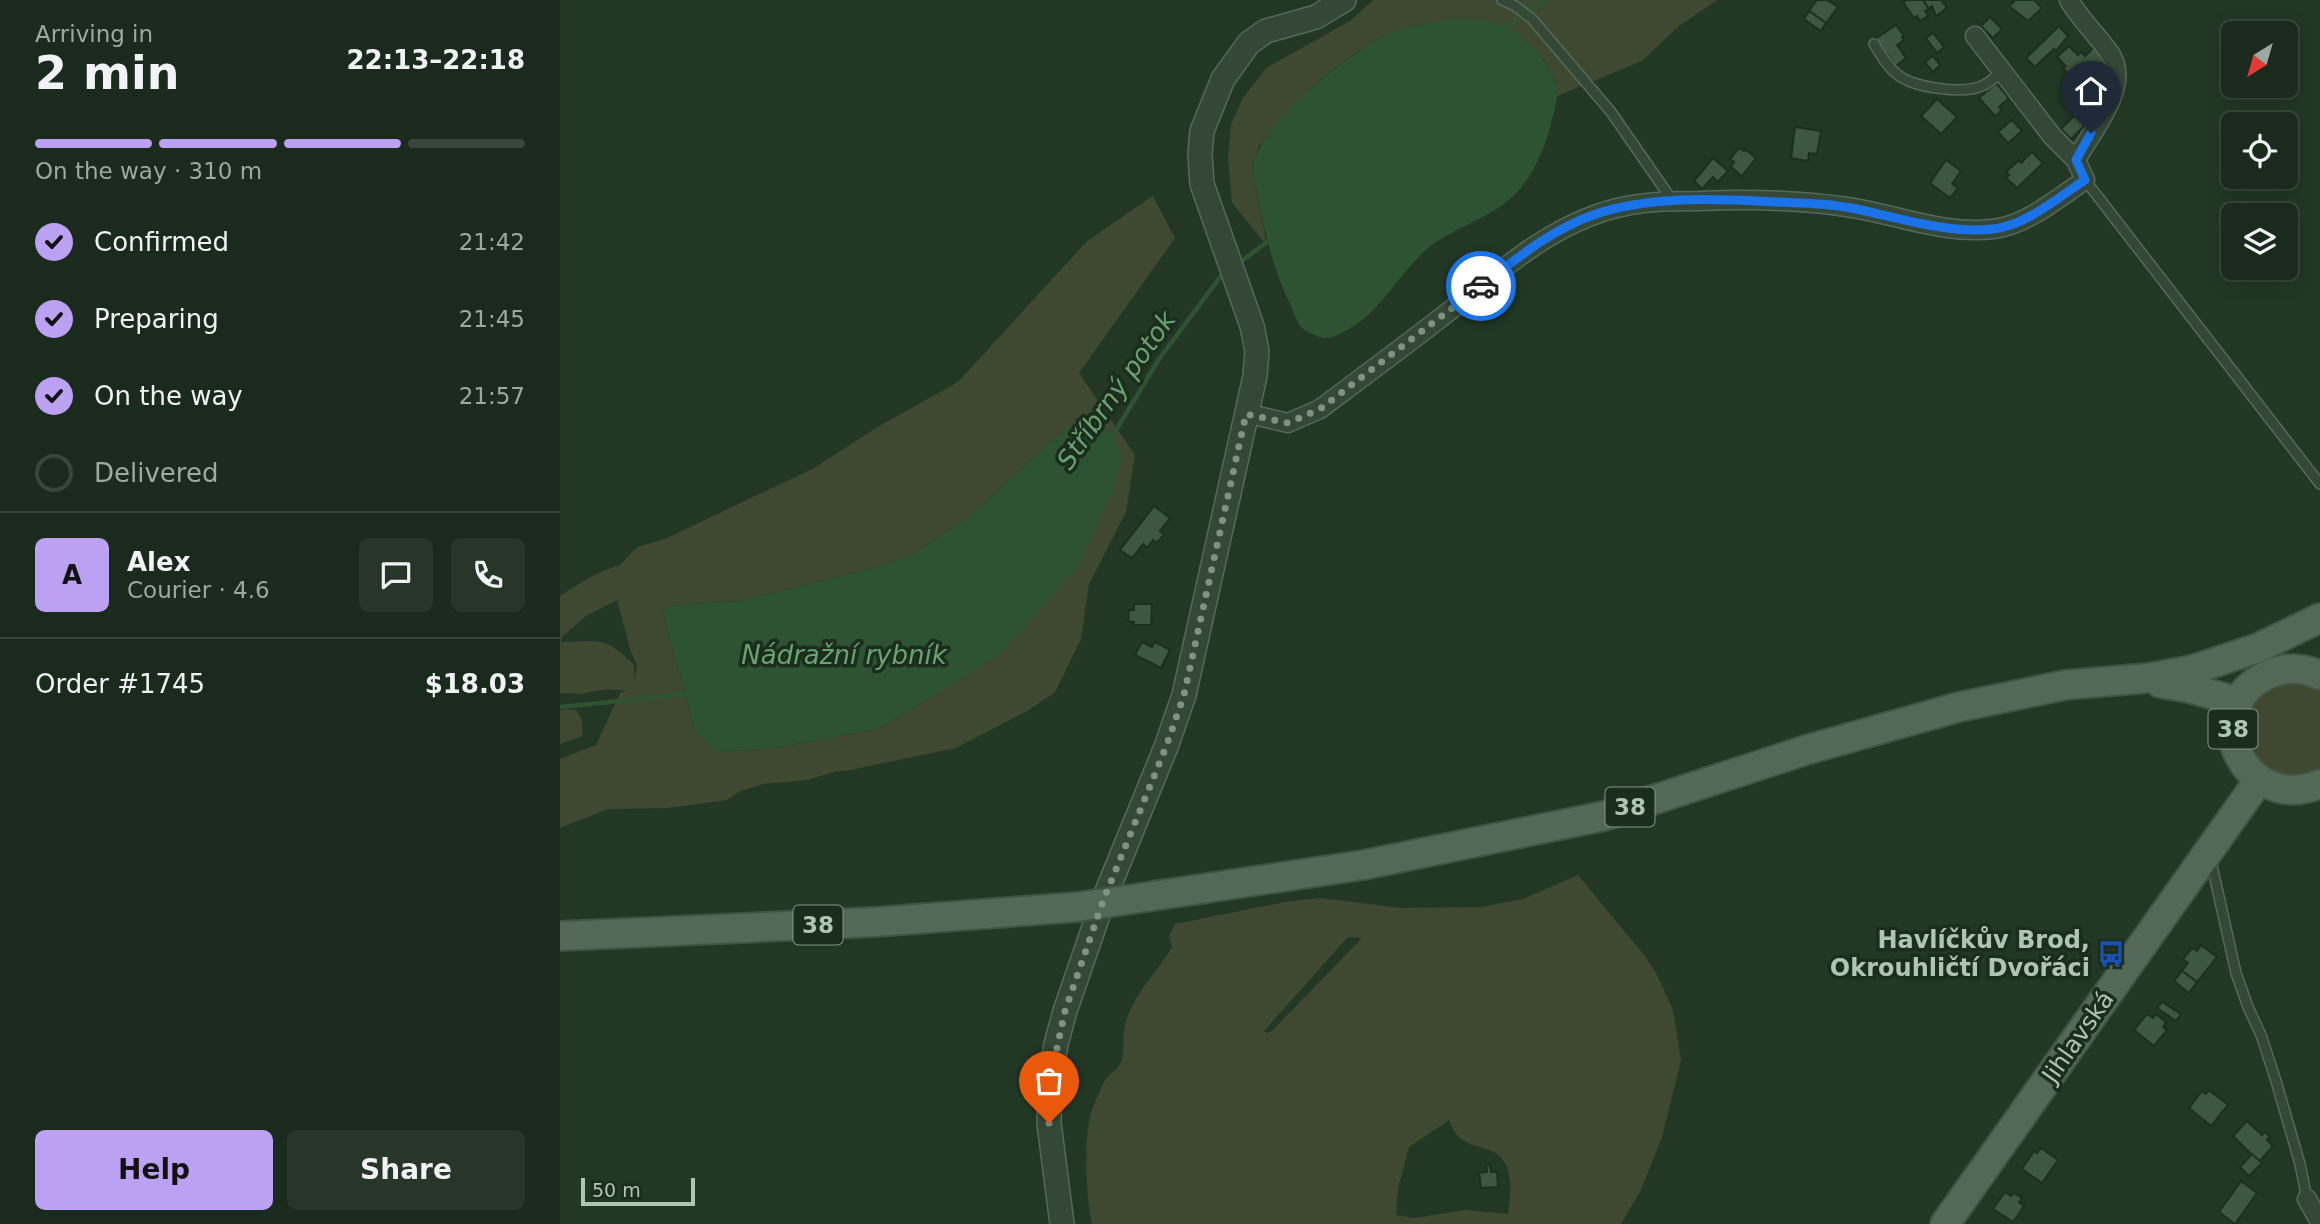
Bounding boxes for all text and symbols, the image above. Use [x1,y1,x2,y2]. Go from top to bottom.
text: Arriving in [35,21,153,47]
north arrow [2221,21,2298,98]
map controls [2221,21,2298,280]
text: 22:13–22:18 [346,45,525,75]
text: 2 min [35,46,179,100]
pin [2061,61,2121,133]
icon: home [2072,72,2110,110]
button: locate [2221,112,2298,189]
text: On the way · 310 m [35,158,262,184]
button: layers [2221,203,2298,280]
icon: check [35,223,73,261]
text: Confirmed [94,227,229,257]
text: 21:42 [459,229,525,255]
courier [1446,251,1516,321]
icon: car [1462,267,1500,305]
icon: check [35,300,73,338]
text: Preparing [94,304,219,334]
water label: Stříbrný potok [1051,305,1182,475]
text: 21:45 [459,306,525,332]
icon: check [35,377,73,415]
text: On the way [94,381,243,411]
text: 21:57 [459,383,525,409]
text: Delivered [94,458,218,488]
button: chat [359,538,433,612]
button: phone [451,538,525,612]
text: Alex [127,547,190,577]
text: A [62,560,82,590]
text: Courier · 4.6 [127,577,270,603]
water label: Nádražní rybník [741,640,948,670]
text: Order #1745 [35,669,205,699]
text: $18.03 [425,669,525,699]
road number: 38 [2208,709,2258,748]
road number: 38 [1606,788,1654,827]
road number: 38 [793,906,842,944]
place label: Havlíčkův Brod, Okrouhličtí Dvořáci [1830,926,2090,982]
bus stop icon: Havlíčkův Brod, Okrouhličtí Dvořáci [2096,939,2126,969]
street label: Jihlavská [2035,986,2120,1090]
pin [1019,1051,1079,1123]
icon: bag [1030,1062,1068,1100]
button: Help [35,1130,273,1210]
button: Share [287,1130,525,1210]
scale bar [581,1175,695,1207]
text: 50 m [592,1179,641,1201]

